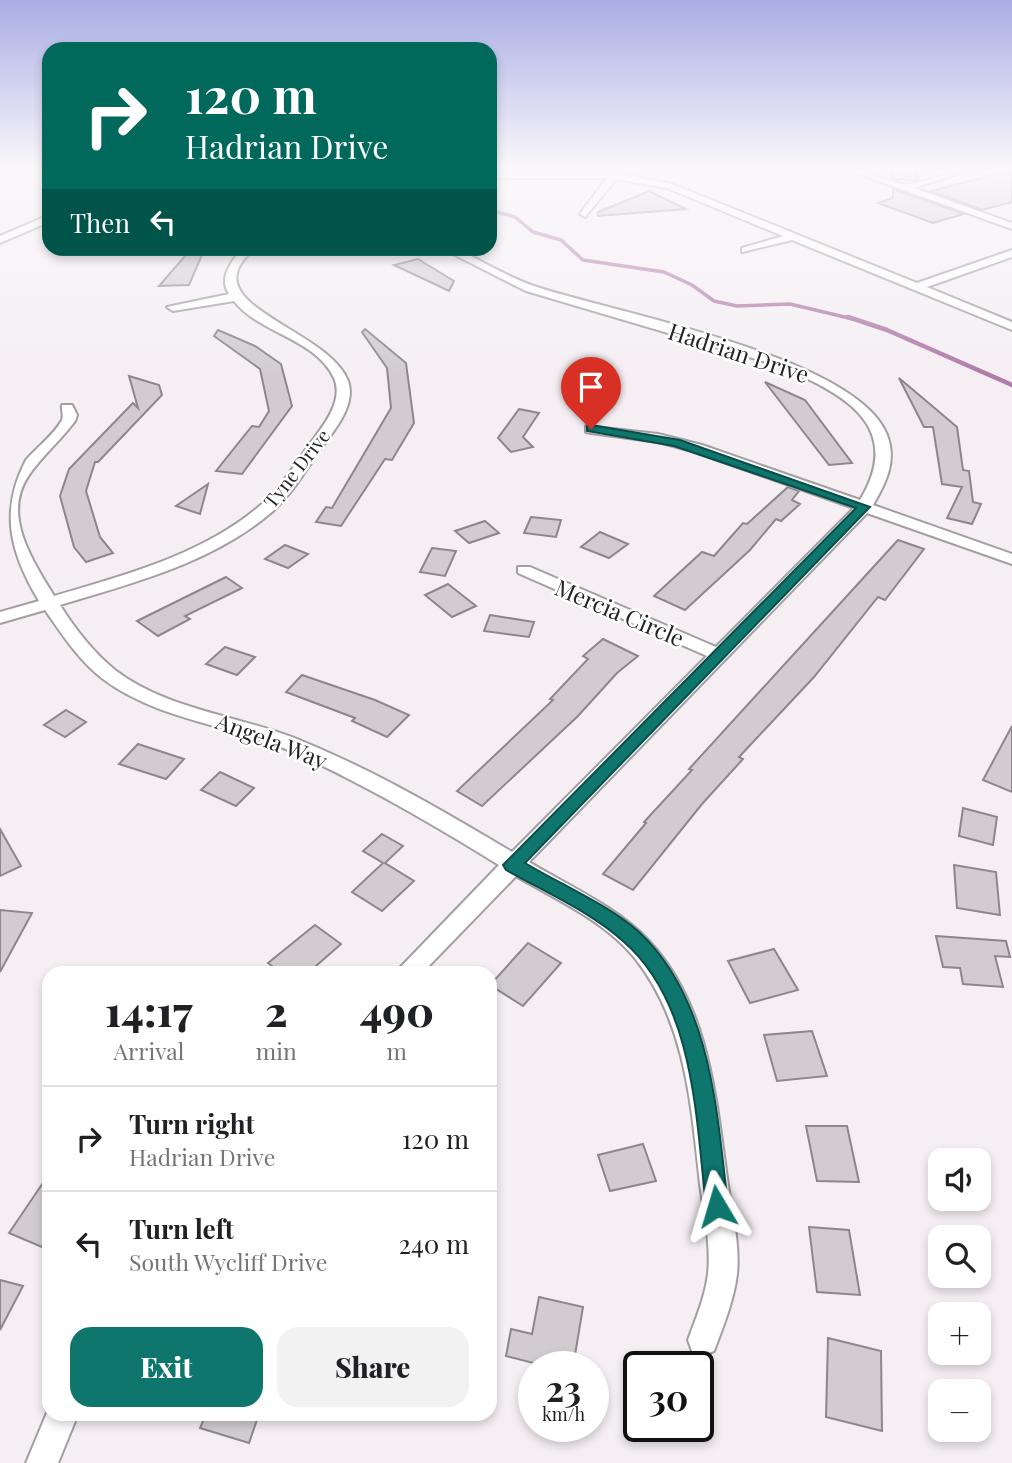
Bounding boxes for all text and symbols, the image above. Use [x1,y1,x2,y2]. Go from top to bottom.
text: 120 m [185,61,317,126]
icon: right [70,70,161,161]
text: Hadrian Drive [185,124,389,167]
icon: left [144,203,182,241]
text: Then [70,205,130,240]
street label: Hadrian Drive [665,315,813,389]
pin [561,357,621,429]
icon: arrive [572,368,610,406]
street label: Tyne Drive [257,423,335,513]
street label: Mercia Circle [551,571,689,653]
street label: Angela Way [211,704,332,776]
text: 14:17 [105,982,193,1038]
text: 2 [265,982,287,1038]
text: 490 [360,982,434,1038]
text: Arrival [113,1035,184,1066]
text: min [256,1035,297,1066]
text: m [387,1035,407,1066]
text: Turn right [129,1106,255,1141]
icon: right [70,1120,108,1158]
text: 120 m [402,1121,469,1156]
text: Hadrian Drive [129,1141,275,1172]
map controls [928,1148,991,1442]
button: sound [928,1148,991,1211]
position arrow [680,1169,754,1243]
text: Turn left [129,1211,234,1246]
icon: left [70,1225,108,1263]
button: search [928,1225,991,1288]
text: 240 m [399,1226,469,1261]
text: South Wycliff Drive [129,1246,327,1277]
button: + [928,1302,991,1365]
button: Exit [70,1327,263,1407]
button: Share [277,1327,469,1407]
speed limit sign: 30 [623,1351,714,1442]
text: 23 [546,1364,581,1411]
button: − [928,1379,991,1442]
text: km/h [542,1402,585,1426]

